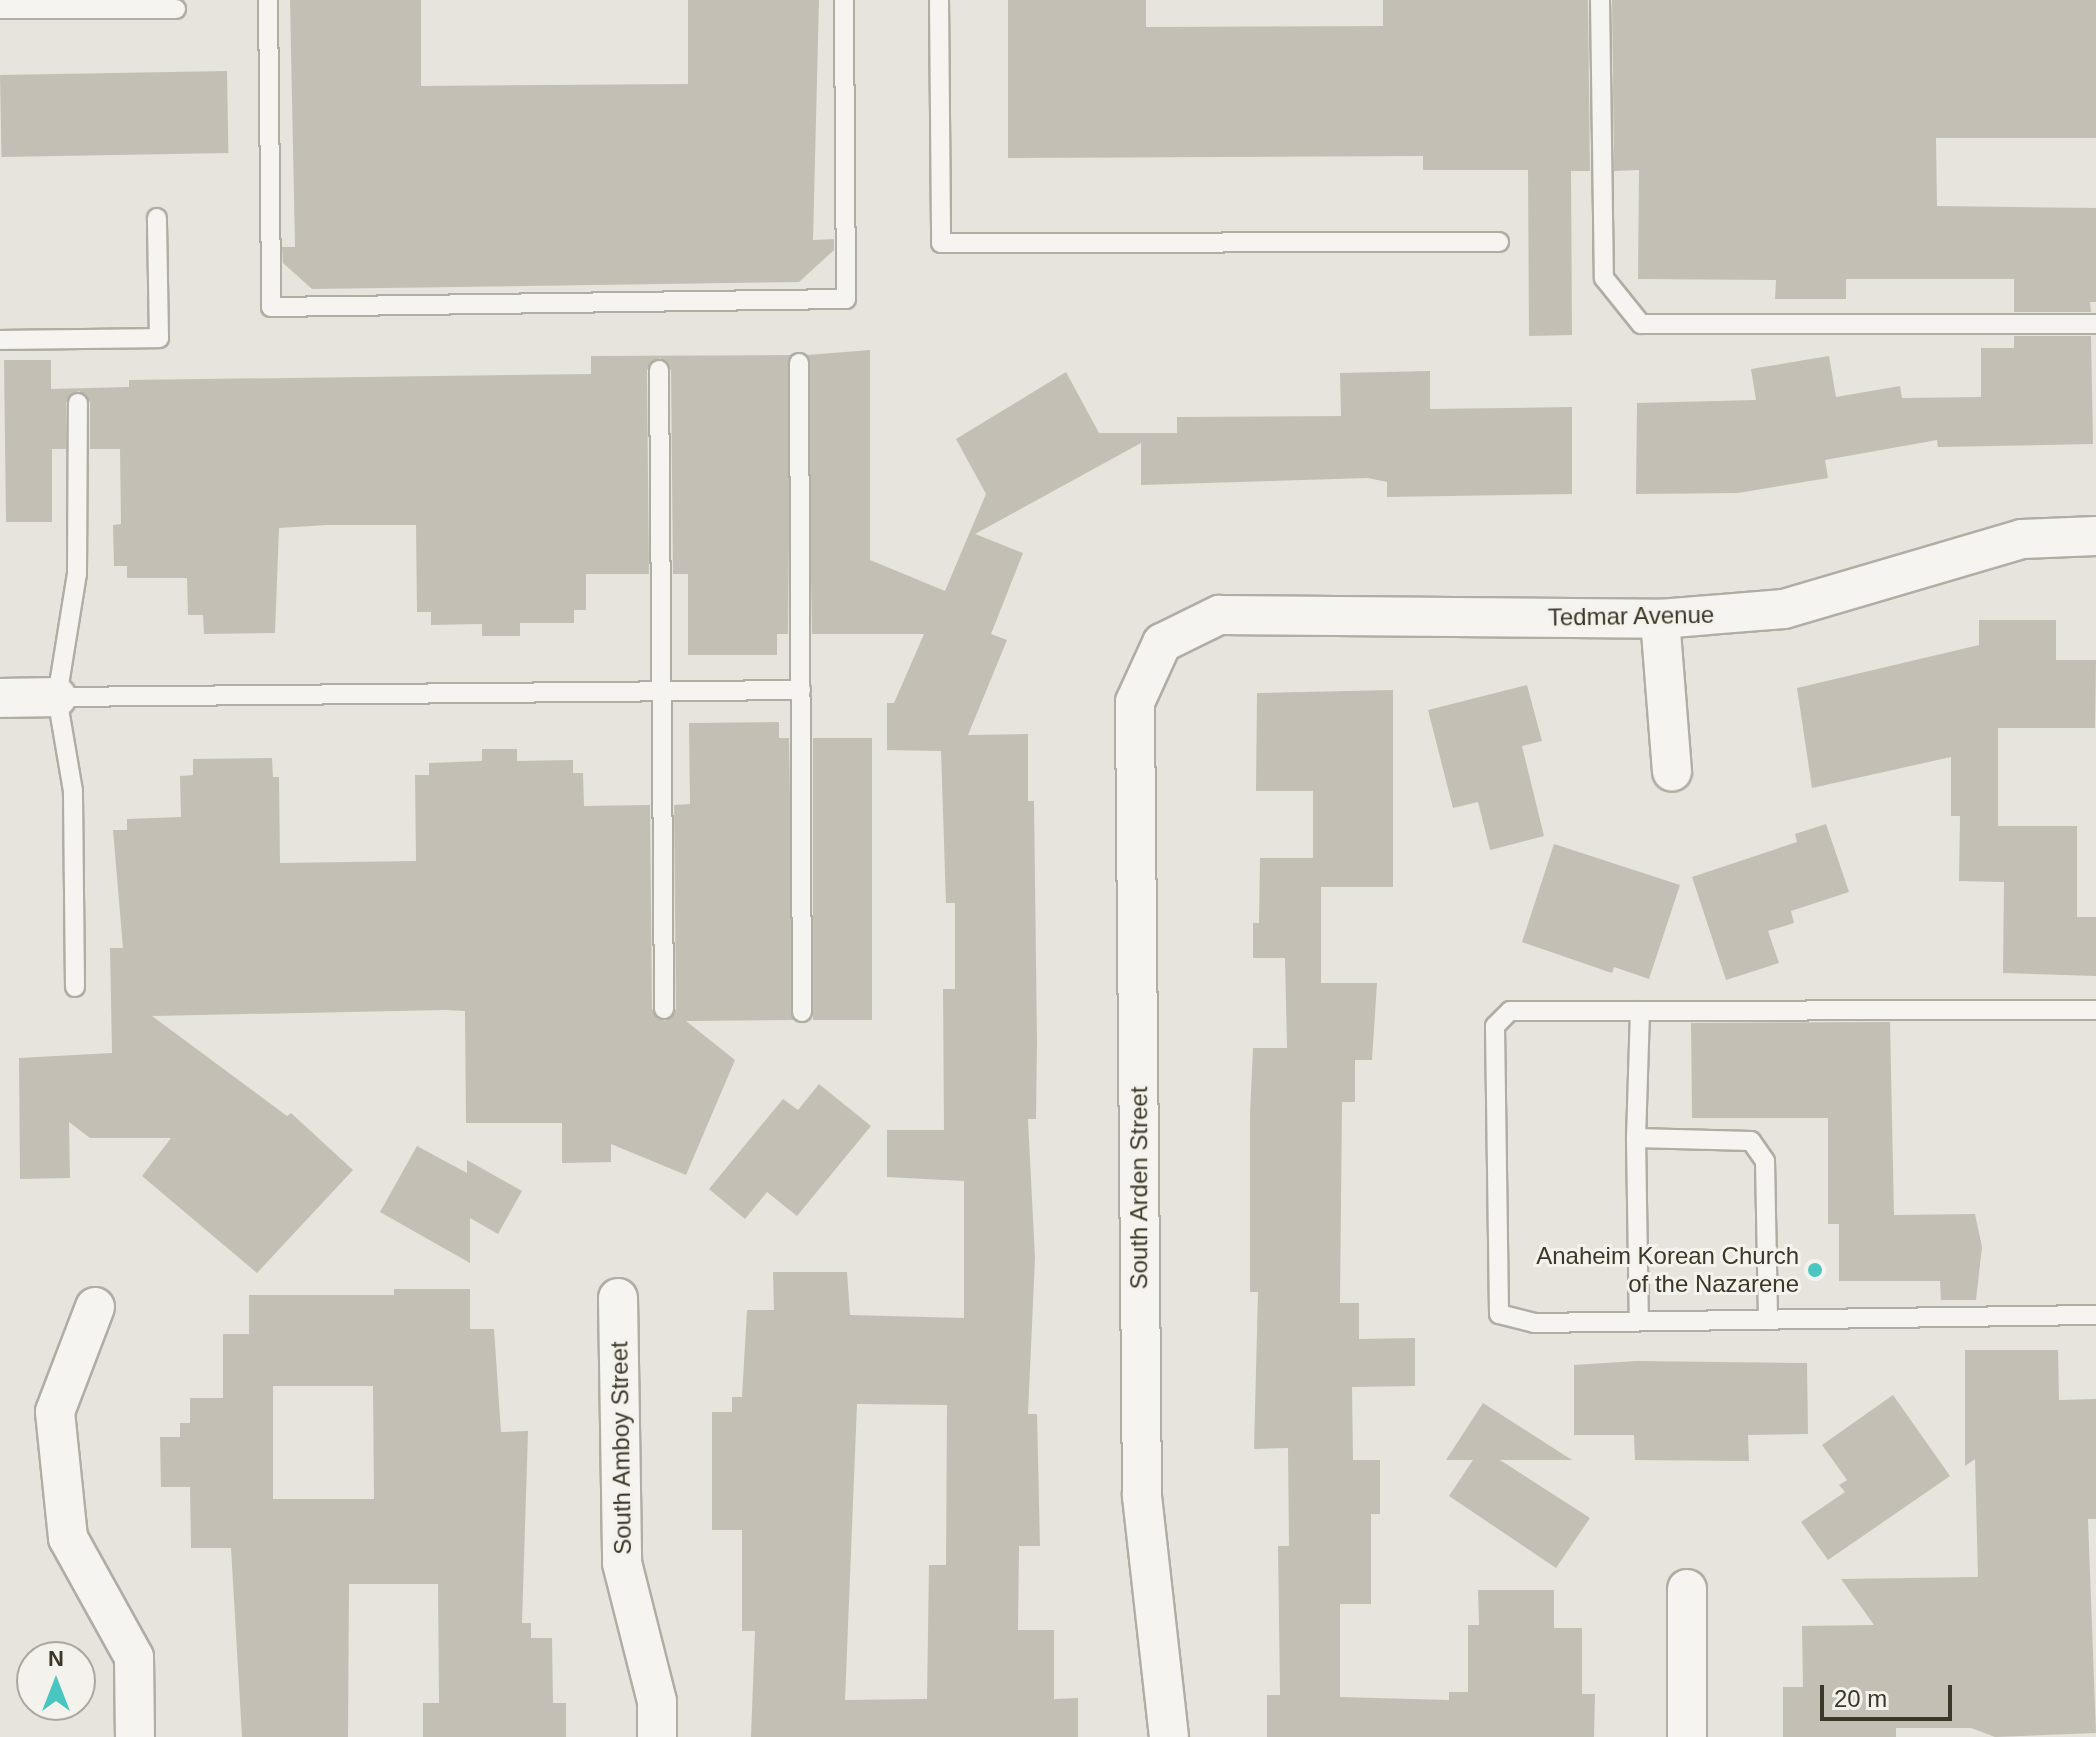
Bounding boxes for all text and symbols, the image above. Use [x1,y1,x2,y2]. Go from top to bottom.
street label: Tedmar Avenue [1547,600,1715,632]
street label: South Arden Street [1125,1086,1153,1290]
place label: Anaheim Korean Church of the Nazarene [1536,1242,1799,1298]
marker: Anaheim Korean Church of the Nazarene [1806,1261,1824,1279]
street label: South Amboy Street [605,1340,637,1556]
north arrow [16,1641,96,1721]
text: N [48,1646,64,1671]
scale bar [1824,1669,1956,1719]
text: 20 m [1834,1685,1887,1712]

